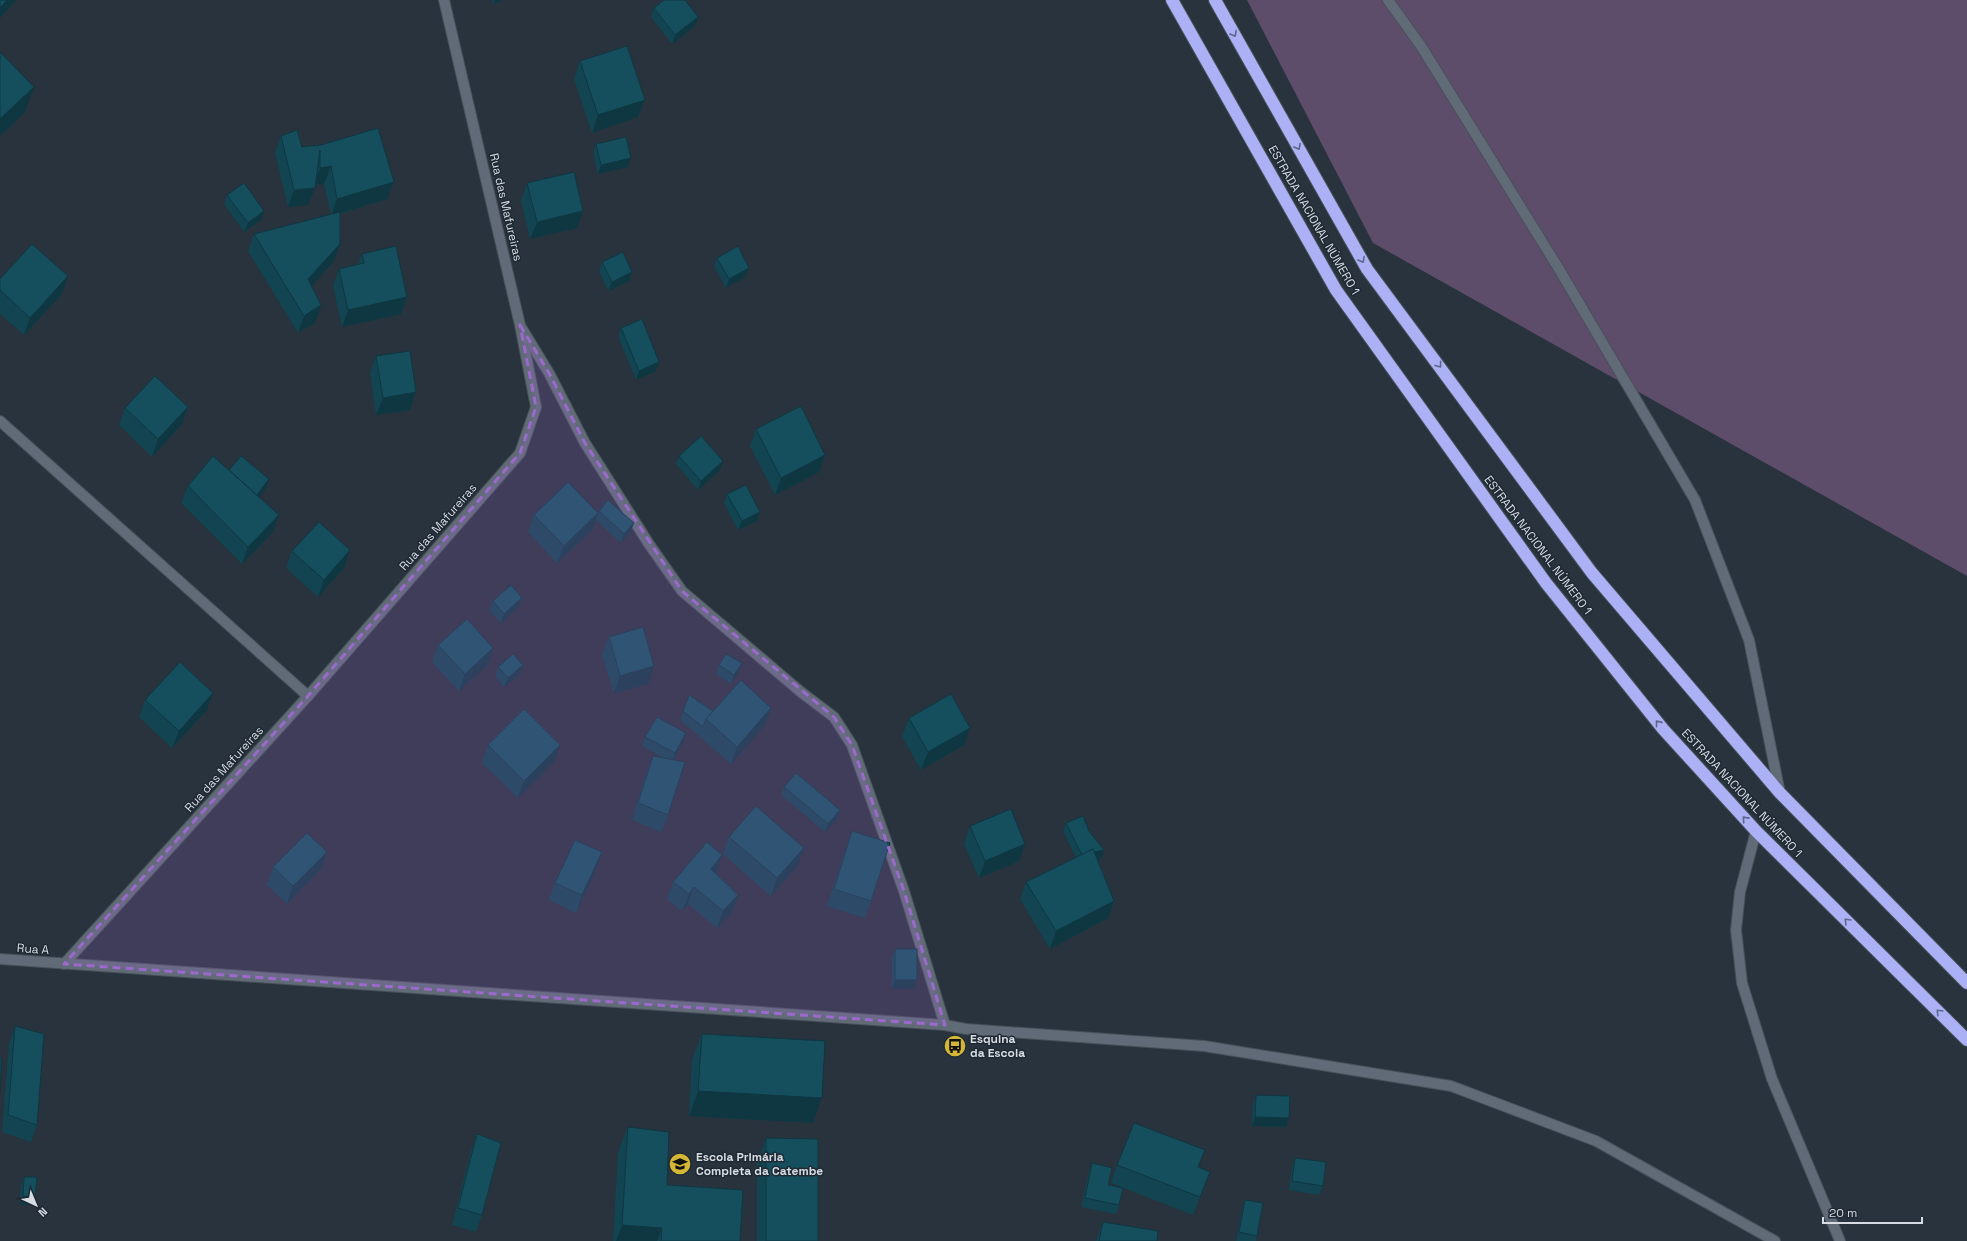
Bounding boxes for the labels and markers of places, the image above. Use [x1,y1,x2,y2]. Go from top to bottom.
place label: Esquina da Escola [970,1031,1025,1061]
bus stop icon: Esquina da Escola [942,1033,968,1059]
place label: Escola Primária Completa da Catembe [696,1149,823,1179]
school or university icon: Escola Primária Completa da Catembe [667,1151,693,1177]

